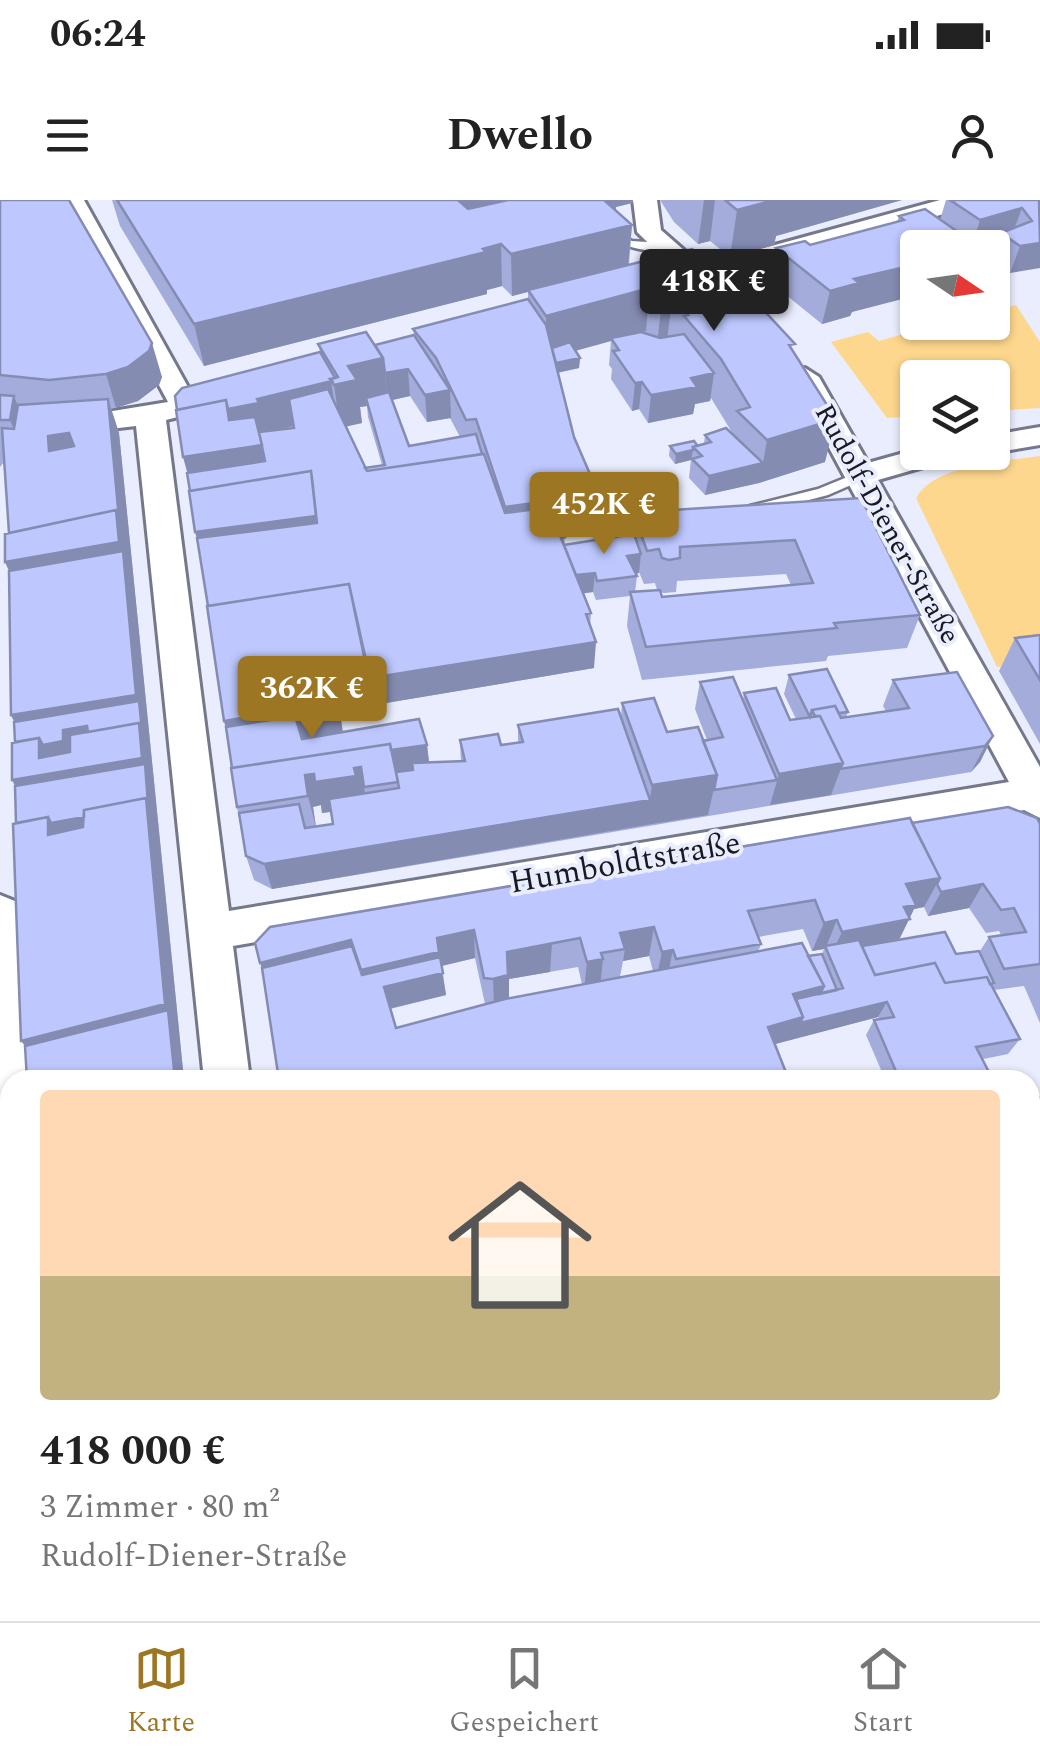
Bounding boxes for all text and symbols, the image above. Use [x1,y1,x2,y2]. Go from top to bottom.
text: 06:24 [50,6,145,64]
text: Dwello [447,101,593,170]
icon: menu [40,108,95,163]
icon: person [945,108,1000,163]
north arrow [900,230,1010,340]
map controls [900,230,1010,470]
pin: 418K € [633,249,795,334]
text: 418K € [662,257,766,306]
button: layers [900,360,1010,470]
street label: Rudolf-Diener-Straße [803,396,971,652]
pin: 452K € [523,472,685,557]
text: 452K € [552,480,656,529]
pin: 362K € [231,656,393,741]
text: 362K € [260,664,364,713]
street label: Humboldtstraße [506,819,744,907]
icon: home [430,1155,610,1335]
text: 418 000 € [40,1420,226,1483]
text: 3 Zimmer · 80 m² [40,1483,280,1532]
text: Rudolf-Diener-Straße [40,1532,347,1581]
tab: Karte [127,1641,195,1744]
tab: Gespeichert [449,1641,599,1744]
tab: Start [853,1641,913,1744]

